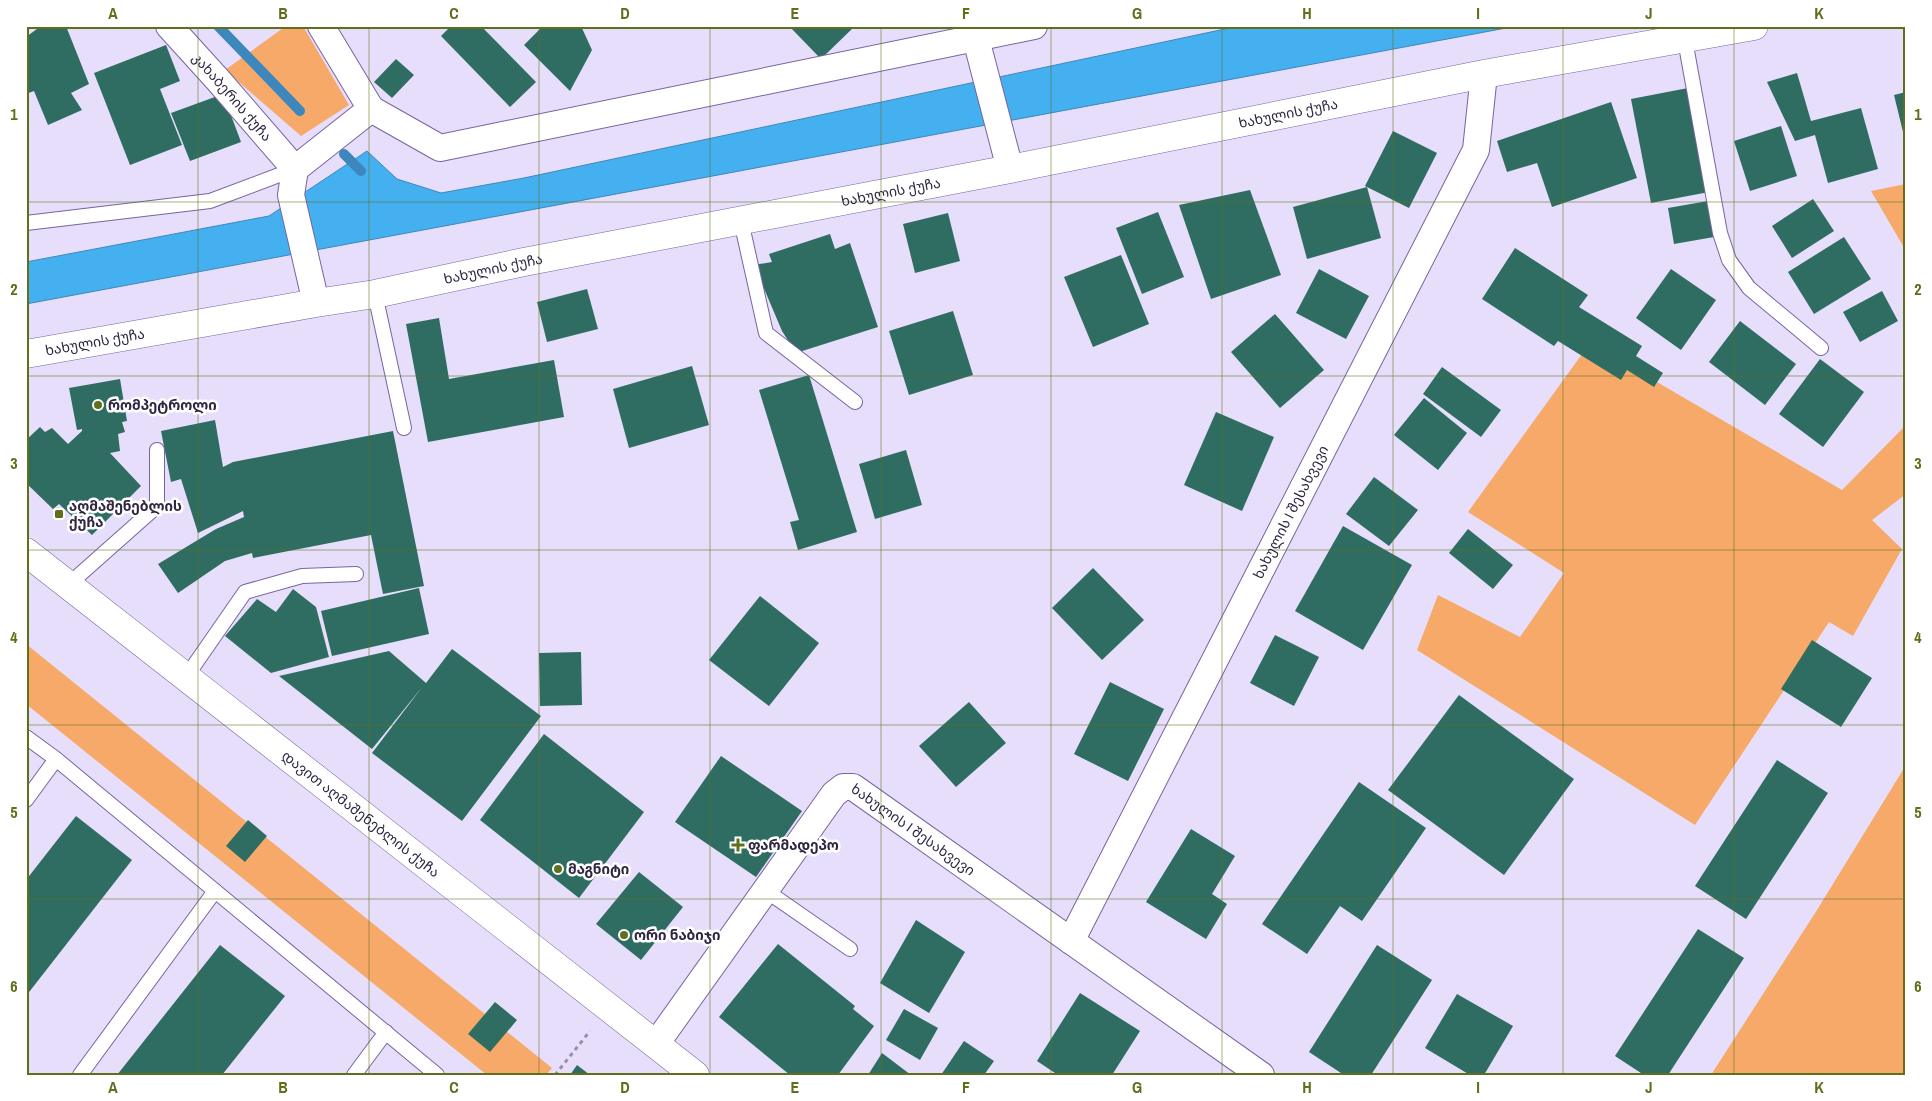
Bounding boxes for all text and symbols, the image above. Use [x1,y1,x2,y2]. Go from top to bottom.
text: A [108,2,118,24]
text: B [278,2,288,24]
text: C [449,2,459,24]
text: D [620,2,630,24]
text: E [791,2,800,24]
text: F [962,2,970,24]
text: G [1132,2,1142,24]
text: H [1302,2,1312,24]
text: I [1476,2,1480,24]
text: J [1645,2,1653,24]
text: K [1814,2,1824,24]
street label: კახაბერის ქუჩა [189,49,276,145]
street label: ხახულის ქუჩა [1237,95,1339,132]
text: 1 [10,103,18,125]
text: 1 [1914,103,1922,125]
street label: ხახულის ქუჩა [840,174,942,210]
street label: ხახულის ქუჩა [442,250,544,288]
text: 2 [10,278,18,300]
text: 2 [1914,278,1922,300]
street label: ხახულის ქუჩა [44,324,146,359]
place label: რომპეტროლი [108,396,217,414]
marker: რომპეტროლი [92,399,104,411]
street label: ხახულის I შესახვევი [1249,442,1332,582]
text: 3 [10,452,18,474]
text: 3 [1914,452,1922,474]
place label: აღმაშენებლის ქუჩა [69,497,182,531]
marker: აღმაშენებლის ქუჩა [53,508,65,520]
text: 4 [10,626,18,648]
text: 4 [1914,626,1922,648]
street label: დავით აღმაშენებლის ქუჩა [278,746,443,881]
street label: ხახულის I შესახვევი [848,780,979,879]
text: 5 [10,801,18,823]
text: 5 [1914,801,1922,823]
place label: ფარმადეპო [748,836,839,854]
marker: ფარმადეპო [732,839,744,851]
place label: მაგნიტი [568,860,629,878]
marker: მაგნიტი [552,863,564,875]
place label: ორი ნაბიჯი [634,926,720,944]
marker: ორი ნაბიჯი [618,929,630,941]
text: 6 [10,975,18,997]
text: 6 [1914,975,1922,997]
text: A [108,1076,118,1098]
text: B [278,1076,288,1098]
text: C [449,1076,459,1098]
text: D [620,1076,630,1098]
text: E [791,1076,800,1098]
text: F [962,1076,970,1098]
text: G [1132,1076,1142,1098]
text: H [1302,1076,1312,1098]
text: I [1476,1076,1480,1098]
text: J [1645,1076,1653,1098]
text: K [1814,1076,1824,1098]

